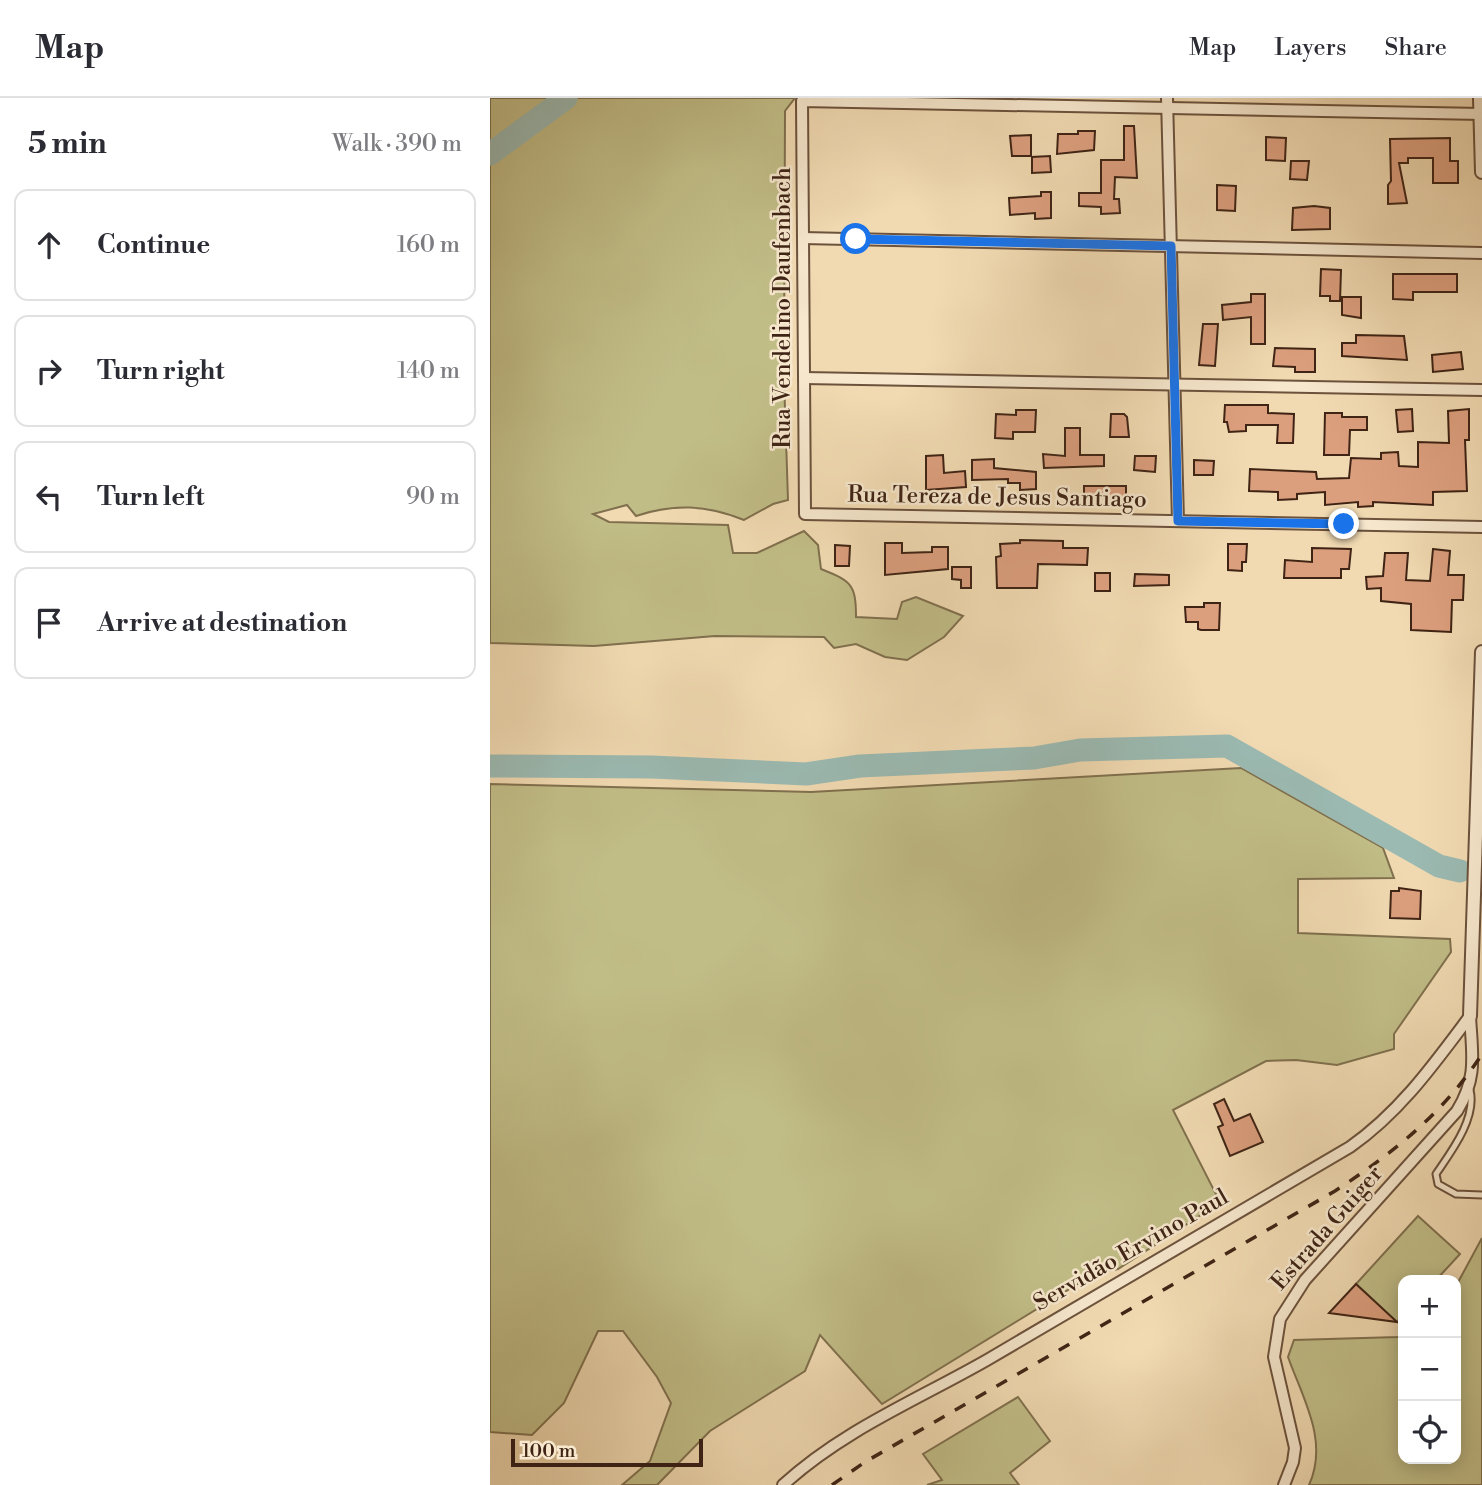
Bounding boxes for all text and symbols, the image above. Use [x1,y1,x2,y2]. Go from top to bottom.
text: Map [35,28,104,69]
text: Map [1189,33,1236,63]
text: Layers [1274,33,1346,63]
text: Share [1384,33,1447,63]
text: 5 min [28,125,107,163]
text: Walk · 390 m [332,130,462,158]
street label: Rua Vendelino Daufenbach [769,167,797,449]
route start [840,223,871,254]
icon: ahead [30,226,68,264]
text: Continue [97,229,210,261]
text: 160 m [397,231,460,259]
icon: right [30,352,68,390]
text: Turn right [97,355,225,387]
text: 140 m [397,357,460,385]
icon: left [30,478,68,516]
street label: Rua Tereza de Jesus Santiago [847,480,1147,514]
text: Turn left [97,481,205,513]
text: 90 m [406,483,460,511]
route end [1328,508,1359,539]
icon: arrive [30,604,68,642]
text: Arrive at destination [97,607,347,639]
street label: Estrada Guiger [1265,1160,1389,1296]
street label: Servidão Ervino Paul [1029,1183,1234,1317]
map controls [1398,1275,1461,1464]
button: + [1398,1275,1461,1338]
button: − [1398,1338,1461,1401]
button: locate [1398,1401,1461,1464]
scale bar [511,1436,704,1468]
text: 100 m [522,1439,575,1463]

